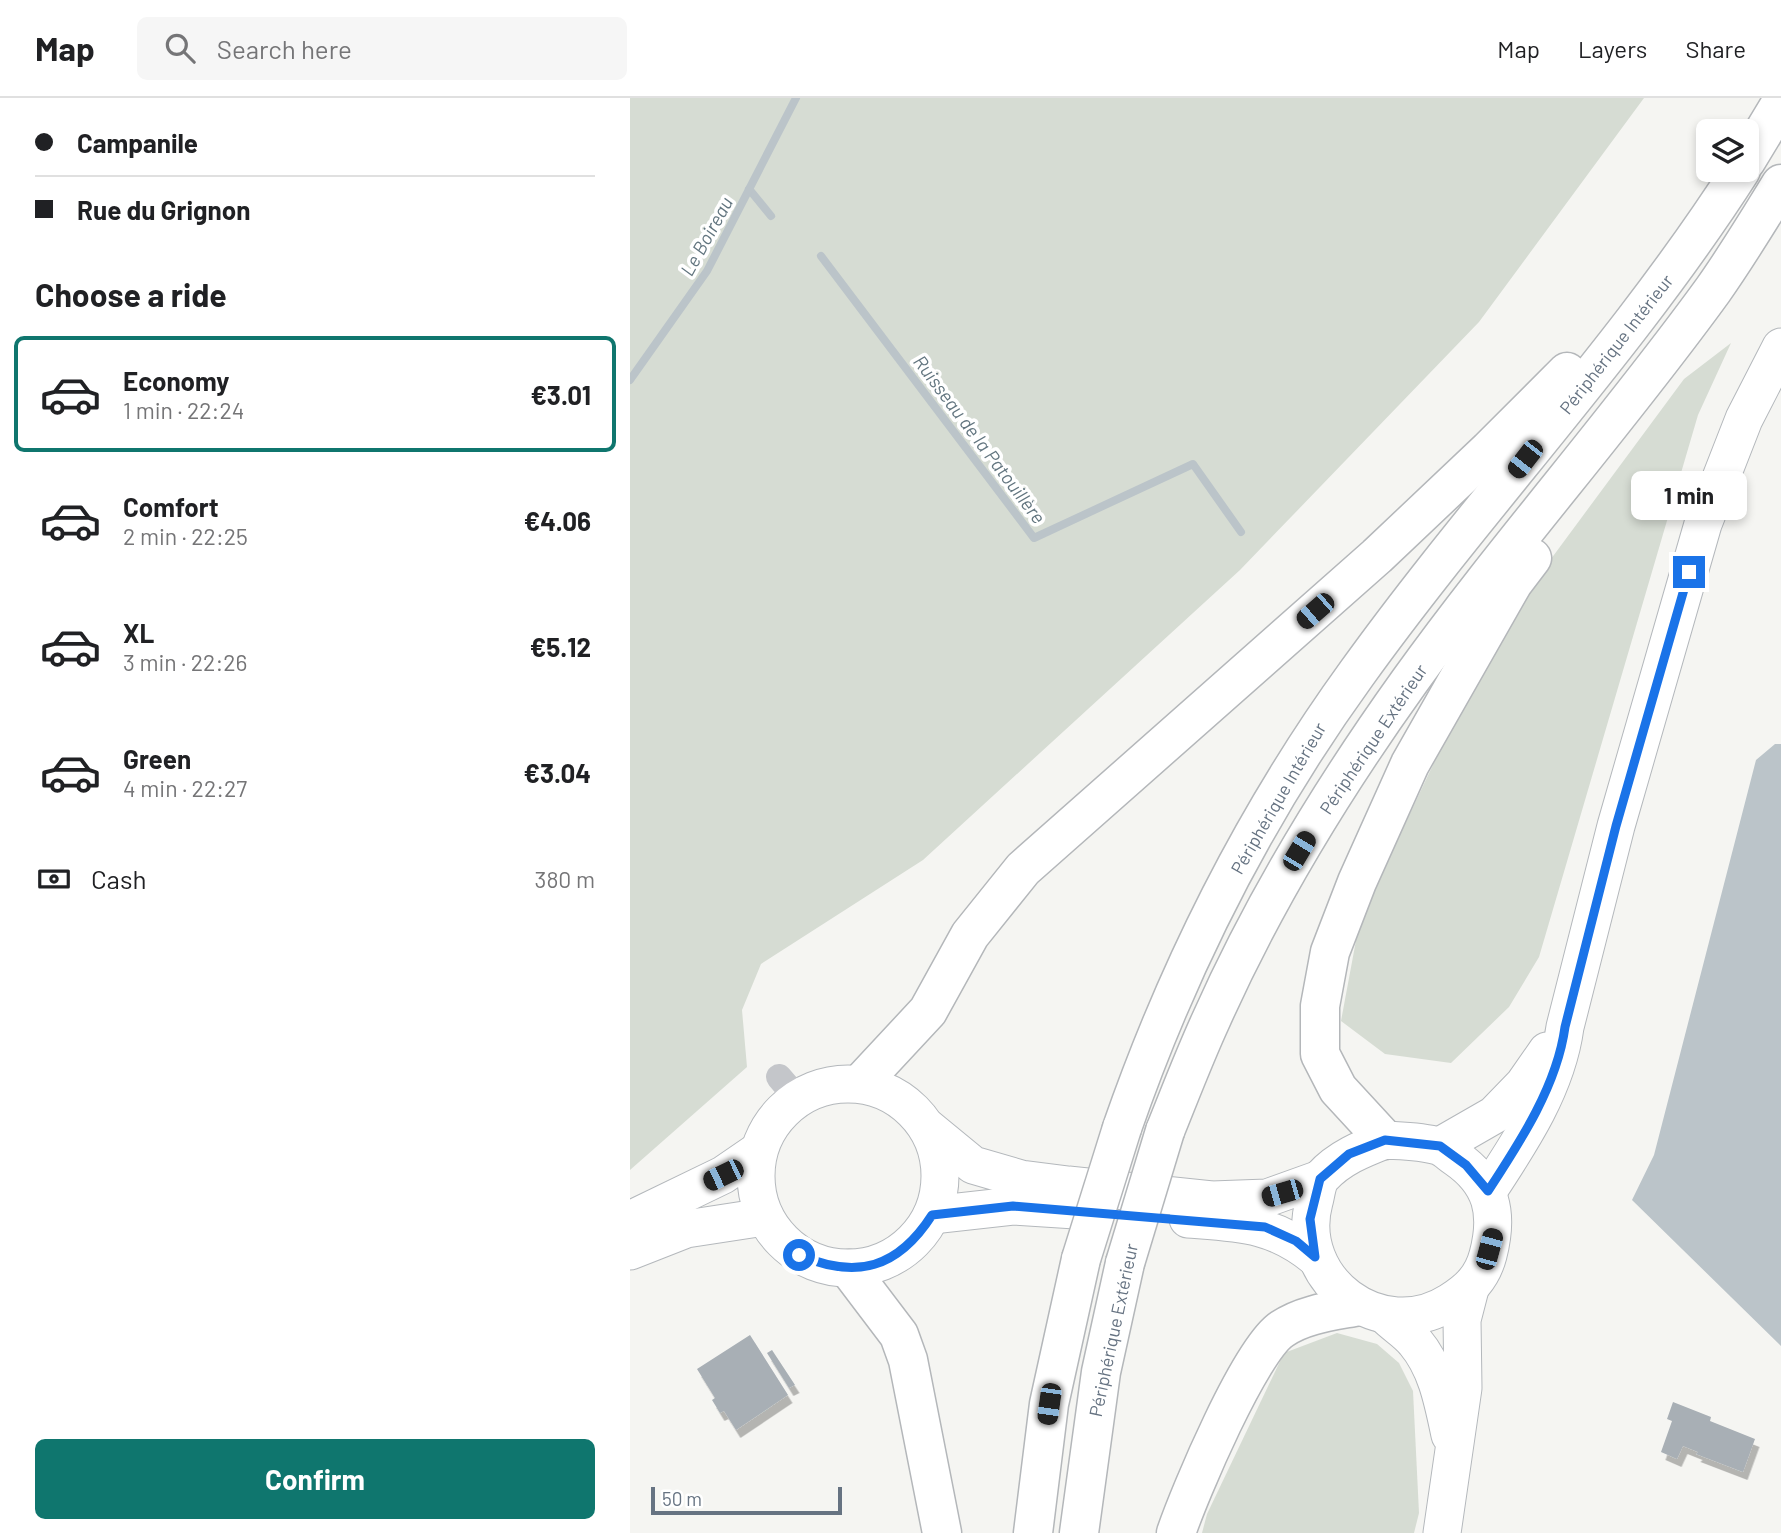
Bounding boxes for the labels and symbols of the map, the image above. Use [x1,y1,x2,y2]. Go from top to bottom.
water label: Le Boireau [675,192,737,279]
street label: Périphérique Intérieur [1555,269,1678,418]
water label: Ruisseau de la Patouillère [909,350,1051,528]
car [1504,436,1547,482]
callout: 1 min [1631,470,1747,519]
route end [1673,556,1705,588]
car [1293,589,1338,633]
street label: Périphérique Extérieur [1315,659,1432,818]
street label: Périphérique Intérieur [1226,718,1331,878]
car [1280,828,1319,874]
car [700,1156,747,1194]
car [1259,1177,1306,1209]
car [1474,1226,1505,1272]
route start [783,1239,815,1271]
street label: Périphérique Extérieur [1084,1241,1142,1419]
car [1036,1382,1063,1426]
scale bar [651,1484,842,1516]

